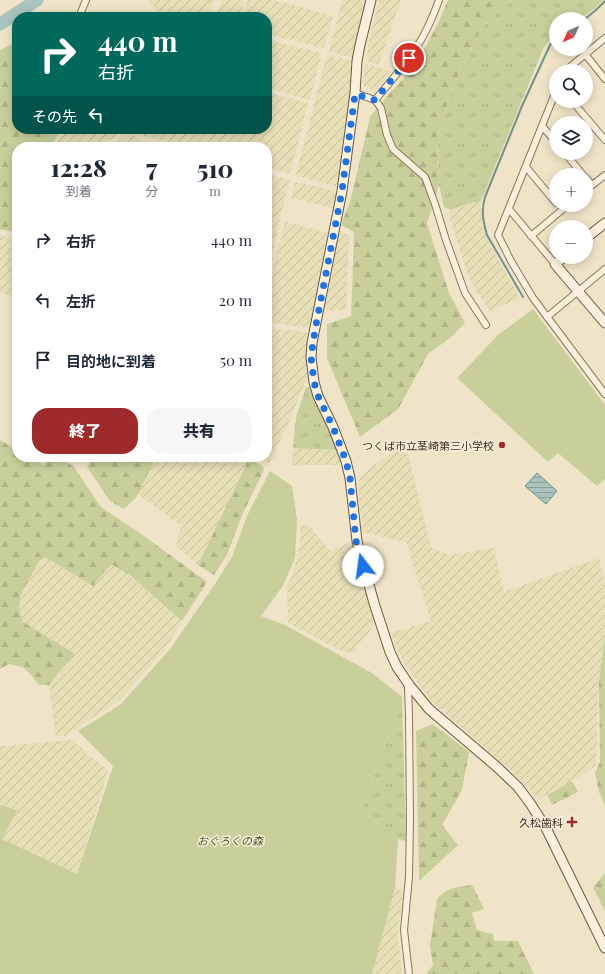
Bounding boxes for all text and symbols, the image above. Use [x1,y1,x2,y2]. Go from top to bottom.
north arrow [549,12,593,56]
map controls [549,12,593,264]
text: 440 m [98,22,178,59]
icon: right [32,28,84,80]
pin [392,41,426,75]
icon: arrive [398,47,420,69]
text: 右折 [98,60,134,84]
button: search [549,64,593,108]
icon: left [85,104,107,126]
text: その先 [32,106,77,126]
button: layers [549,116,593,160]
text: 12:28 [51,151,107,183]
text: 7 [146,151,157,183]
text: 510 [197,152,233,184]
button: + [549,168,593,212]
text: 到着 [66,182,92,199]
text: 分 [145,182,158,199]
text: m [209,182,221,199]
button: − [549,220,593,264]
icon: right [32,229,54,251]
text: 440 m [211,230,252,250]
text: 右折 [66,231,96,251]
icon: left [32,289,54,311]
text: 20 m [219,290,252,310]
text: 左折 [66,291,96,311]
icon: arrive [32,349,54,371]
text: 50 m [220,350,252,370]
text: 目的地に到着 [66,351,156,371]
button: 終了 [32,408,138,454]
button: 共有 [146,408,252,454]
place label: つくば市立茎崎第三小学校 [362,438,494,453]
marker: つくば市立茎崎第三小学校 [497,440,507,450]
position arrow [342,545,384,587]
place label: 久松歯科 [519,815,563,830]
marker: 久松歯科 [566,816,578,828]
park label: おぐろくの森 [197,833,264,848]

